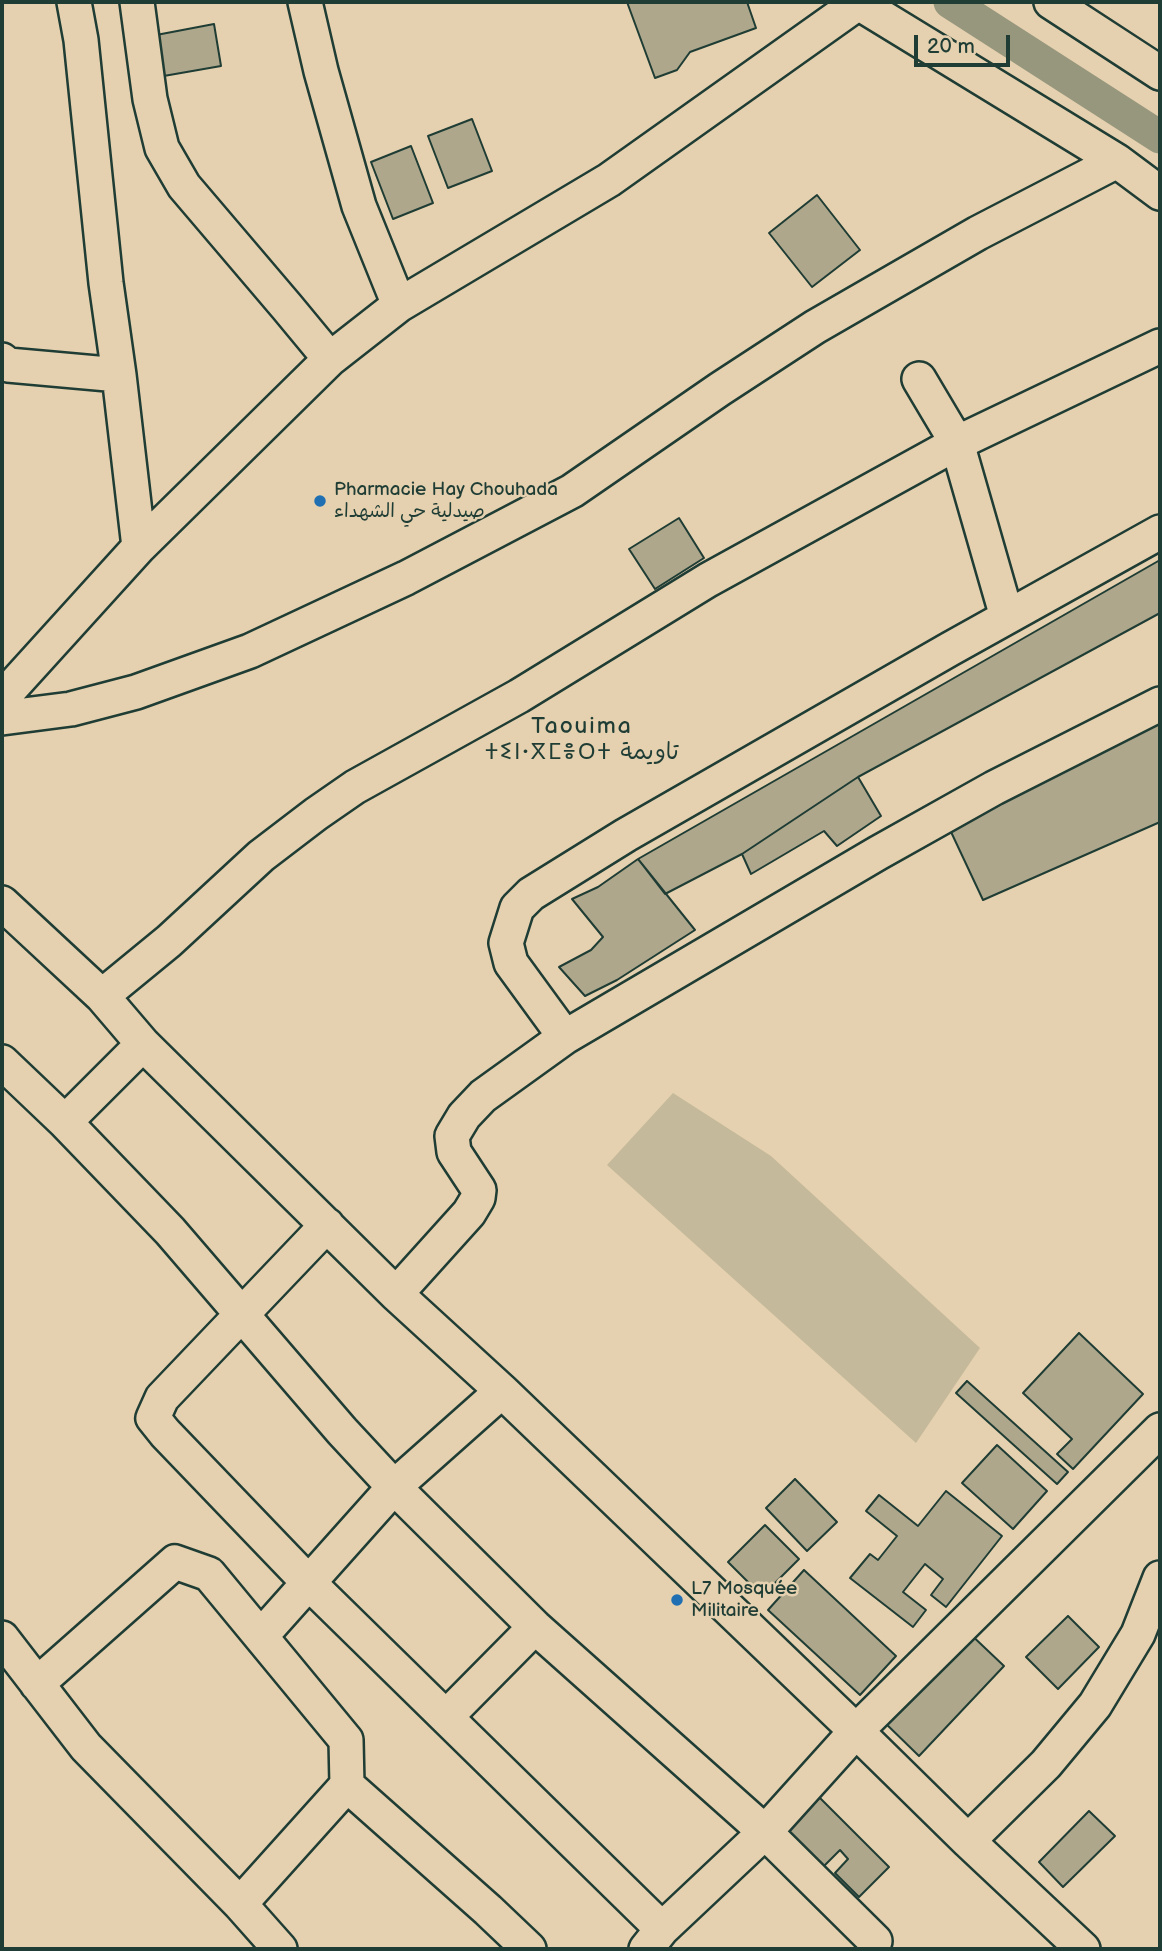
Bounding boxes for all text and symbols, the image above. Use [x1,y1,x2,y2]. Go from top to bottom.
scale bar [917,21,1013,65]
text: 20 m [927,34,975,59]
place label: Pharmacie Hay Chouhada صيدلية حي الشهداء [334,479,558,523]
marker: Pharmacie Hay Chouhada صيدلية حي الشهداء [312,493,328,509]
district label: Taouima ⵜⵉⵏ•ⴳⵎⴻⵔⵜ تاويمة [495,713,669,767]
place label: L7 Mosquée Militaire [691,1578,797,1622]
marker: L7 Mosquée Militaire [669,1592,685,1608]

